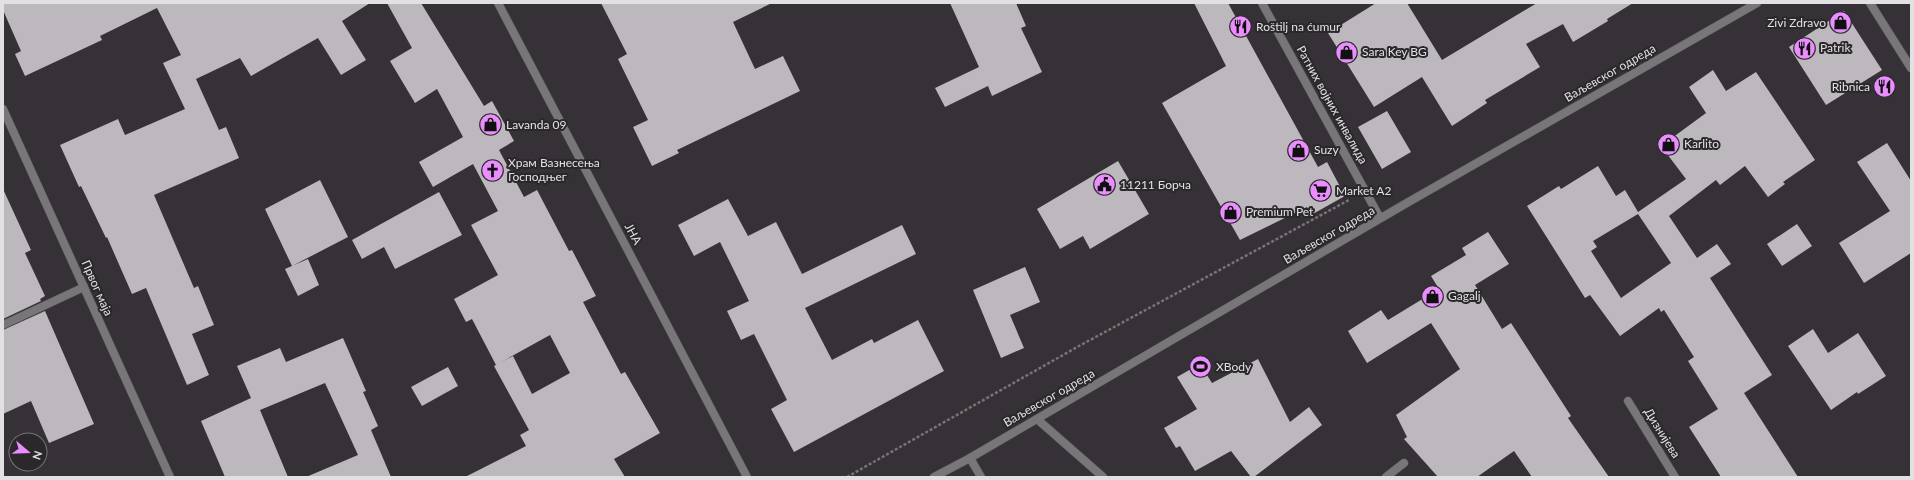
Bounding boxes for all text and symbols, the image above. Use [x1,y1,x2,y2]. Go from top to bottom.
shop icon: Zivi Zdravo [1828,10,1854,36]
restaurant icon: Roštilj na ćumur [1227,14,1253,40]
place label: Zivi Zdravo [1767,15,1826,30]
place label: Roštilj na ćumur [1256,19,1341,34]
restaurant icon: Patrik [1791,35,1817,61]
shop icon: Sara Key BG [1334,39,1360,65]
street label: Ваљевског одреда [1561,40,1658,105]
place label: Patrik [1820,40,1851,55]
street label: Ратних војних инвалида [1294,43,1371,167]
place label: Sara Key BG [1362,44,1427,59]
restaurant icon: Ribnica [1872,74,1898,100]
place label: Ribnica [1832,79,1870,94]
shop icon: Lavanda 09 [477,112,503,138]
place label: Lavanda 09 [506,117,566,132]
shop icon: Karlito [1655,131,1681,157]
place label: Karlito [1684,136,1719,151]
shop icon: Suzy [1286,137,1312,163]
place label: Suzy [1314,142,1340,157]
place label: Храм Вазнесења Господњег [508,155,600,184]
church icon: Храм Вазнесења Господњег [480,157,506,183]
public building icon: 11211 Борча [1092,172,1118,198]
place label: 11211 Борча [1120,177,1191,192]
supermarket icon: Market A2 [1308,178,1334,204]
place label: Market A2 [1336,183,1391,198]
shop icon: Premium Pet [1218,199,1244,225]
street label: Ваљевског одреда [1280,202,1377,267]
place label: Premium Pet [1246,204,1314,219]
street label: ЈНА [622,220,646,248]
street label: Првог маја [78,258,116,318]
shop icon: Gagalj [1420,283,1446,309]
place label: Gagalj [1448,288,1481,303]
sports icon: XBody [1187,354,1213,380]
place label: XBody [1216,359,1252,374]
street label: Ваљевског одреда [1000,365,1097,430]
street label: Дизнијева [1641,405,1684,461]
north arrow [8,432,48,472]
text: N [30,449,45,462]

